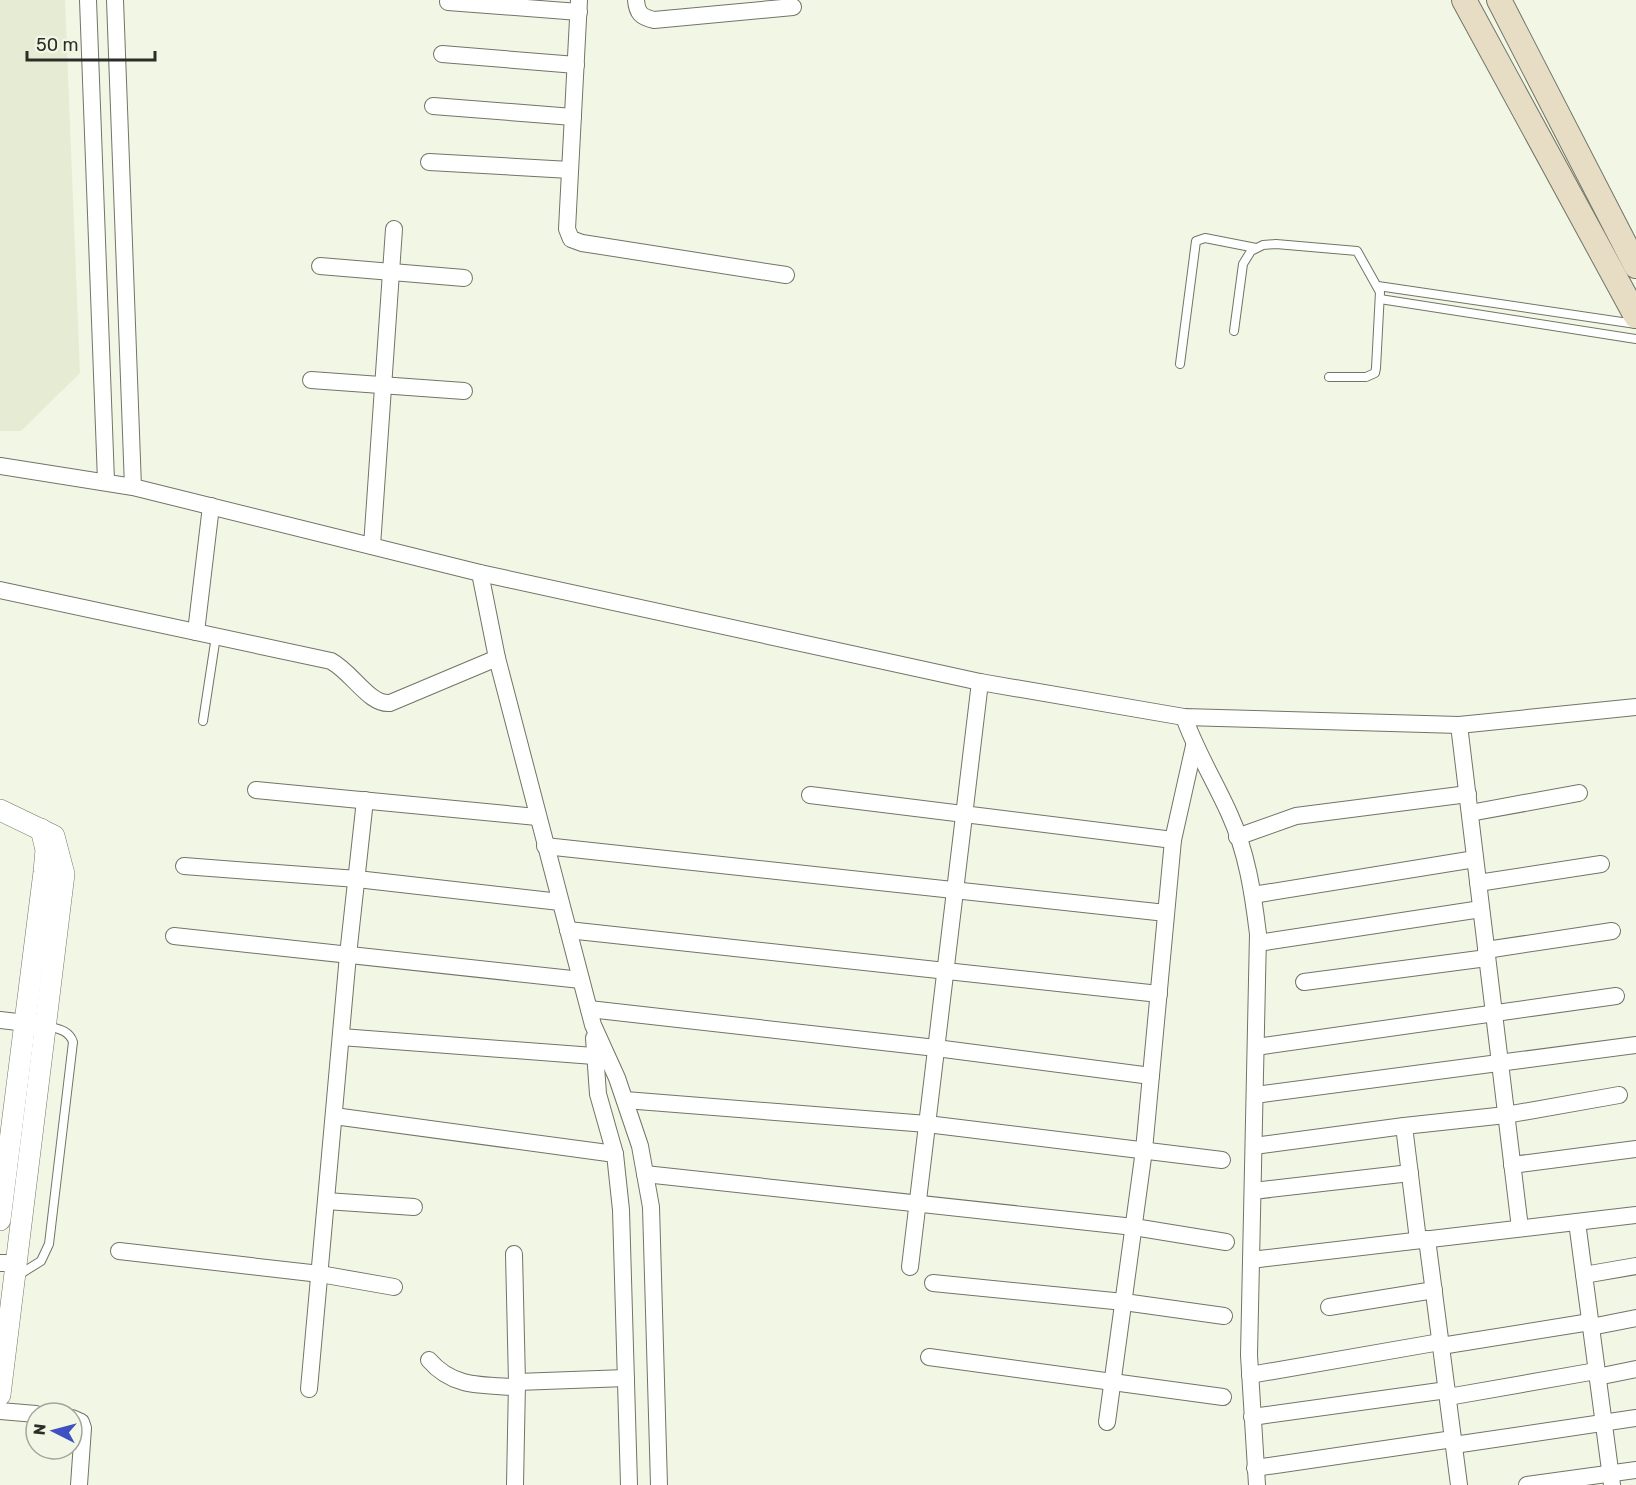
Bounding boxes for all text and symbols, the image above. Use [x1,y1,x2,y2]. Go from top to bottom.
scale bar [27,24,154,62]
text: 50 m [36,34,79,56]
north arrow [24,1401,84,1461]
text: N [30,1423,50,1436]

